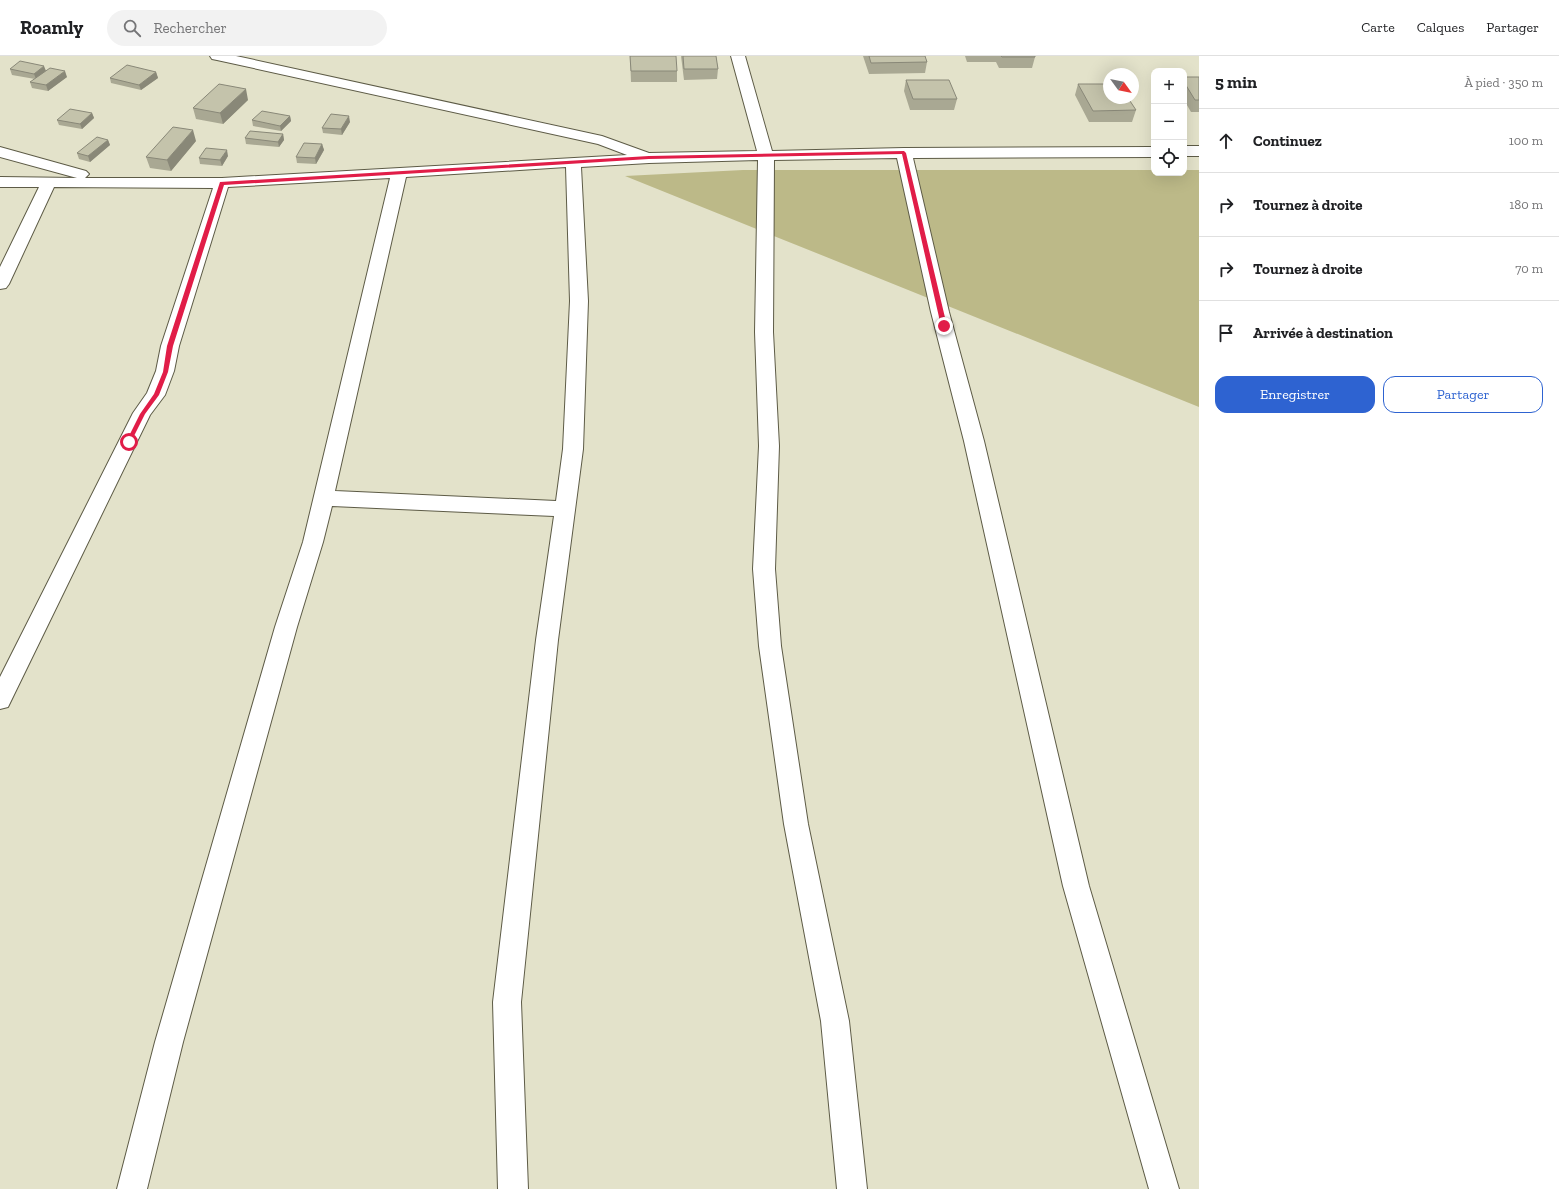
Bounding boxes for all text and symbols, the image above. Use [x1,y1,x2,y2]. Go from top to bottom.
search box [107,10,387,46]
text: Roamly [20,16,83,39]
icon: search [121,17,143,39]
text: Rechercher [153,19,227,37]
text: Carte [1361,19,1395,36]
text: Calques [1417,19,1464,36]
text: Partager [1486,19,1539,36]
north arrow [1103,68,1139,104]
map controls [1151,68,1187,176]
button: + [1151,68,1187,104]
text: 5 min [1215,72,1257,92]
text: À pied · 350 m [1465,75,1543,90]
button: − [1151,104,1187,140]
icon: ahead [1215,130,1237,152]
text: Continuez [1253,132,1322,150]
text: 100 m [1509,133,1543,148]
button: locate [1151,140,1187,176]
icon: right [1215,194,1237,216]
text: Tournez à droite [1253,196,1363,214]
text: 180 m [1509,197,1543,212]
icon: right [1215,258,1237,280]
text: Tournez à droite [1253,260,1363,278]
text: 70 m [1515,261,1543,276]
route end [935,317,953,335]
icon: arrive [1215,322,1237,344]
text: Arrivée à destination [1253,324,1393,342]
button: Enregistrer [1215,376,1375,413]
button: Partager [1383,376,1543,413]
route start [120,433,138,451]

